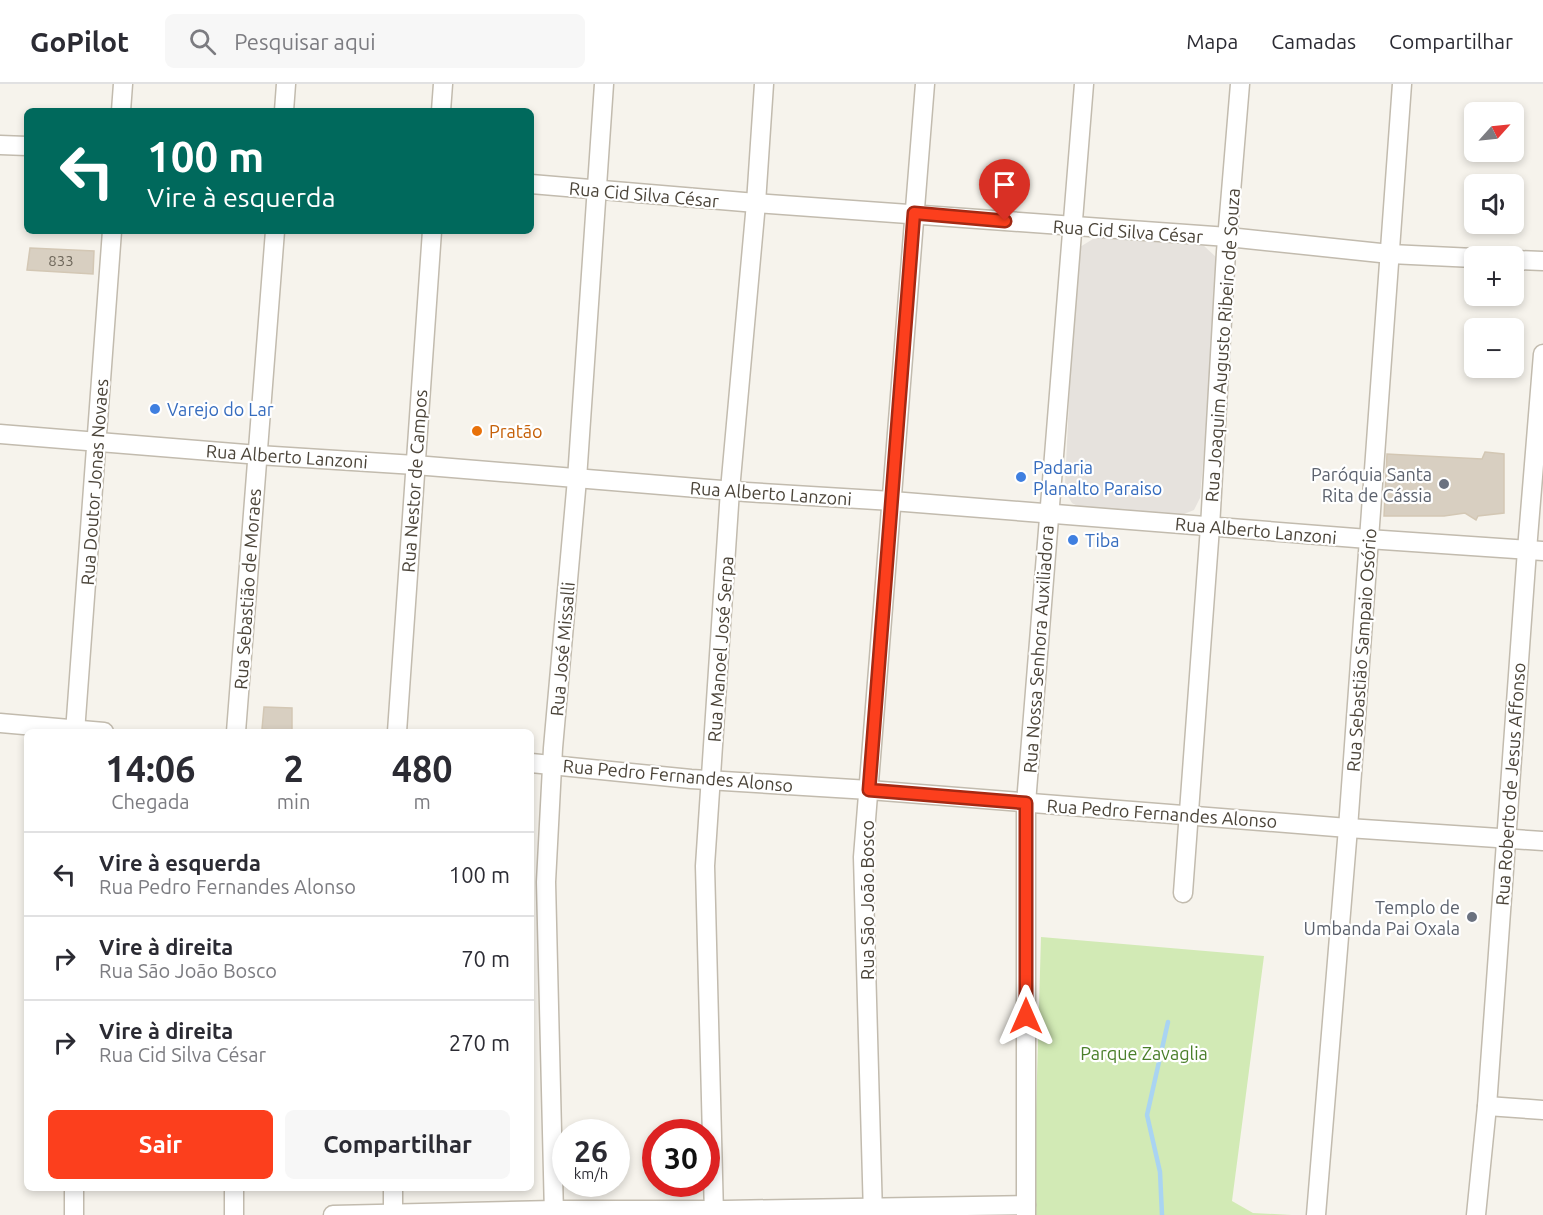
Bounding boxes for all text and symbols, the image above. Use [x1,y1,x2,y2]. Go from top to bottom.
search box [165,14,585,68]
icon: search [186,25,219,58]
text: GoPilot [30,26,129,57]
text: Pesquisar aqui [234,29,376,54]
text: Mapa [1186,29,1238,53]
text: Camadas [1271,29,1356,53]
text: Compartilhar [1389,29,1513,53]
north arrow [1464,102,1524,162]
map controls [1464,102,1524,378]
icon: left [48,132,126,210]
text: 100 m [147,133,264,180]
pin [979,159,1030,221]
icon: arrive [988,168,1021,201]
button: sound [1464,174,1524,234]
street label: Rua Cid Silva César [568,177,720,211]
text: Vire à esquerda [147,182,336,212]
street label: Rua Joaquim Augusto Ribeiro de Souza [1201,187,1243,503]
street label: Rua Cid Silva César [1052,216,1204,246]
button: + [1464,246,1524,306]
house number: 833 [48,252,74,269]
button: − [1464,318,1524,378]
street label: Rua Doutor Jonas Novaes [77,378,111,586]
street label: Rua Nestor de Campos [398,389,430,573]
place label: Varejo do Lar [167,399,274,419]
marker: Varejo do Lar [148,402,162,416]
place label: Pratão [489,421,543,441]
marker: Pratão [470,424,484,438]
street label: Rua Alberto Lanzoni [205,440,369,472]
place label: Padaria Planalto Paraiso [1033,457,1162,498]
place label: Paróquia Santa Rita de Cássia [1311,464,1432,505]
marker: Padaria Planalto Paraiso [1014,470,1028,484]
street label: Rua Alberto Lanzoni [689,477,853,509]
marker: Paróquia Santa Rita de Cássia [1437,477,1451,491]
street label: Rua Sebastião de Moraes [230,487,264,690]
street label: Rua Alberto Lanzoni [1174,513,1338,547]
street label: Rua Nossa Senhora Auxiliadora [1019,524,1057,774]
street label: Rua Sebastião Sampaio Osório [1343,527,1379,773]
place label: Tiba [1085,530,1120,550]
marker: Tiba [1066,533,1080,547]
street label: Rua Manoel José Serpa [704,555,736,743]
street label: Rua José Missalli [546,581,578,717]
street label: Rua Roberto de Jesus Affonso [1492,662,1528,906]
text: 14:06 [105,748,195,789]
text: 2 [283,748,304,789]
text: 480 [392,748,453,789]
street label: Rua Pedro Fernandes Alonso [562,755,794,795]
text: Chegada [111,790,190,813]
text: min [277,790,310,813]
text: m [414,790,431,813]
street label: Rua Pedro Fernandes Alonso [1046,795,1278,831]
street label: Rua São João Bosco [857,820,877,980]
text: Vire à esquerda [99,850,261,875]
icon: left [48,858,81,891]
text: 100 m [449,862,510,887]
text: Rua Pedro Fernandes Alonso [99,875,356,898]
place label: Templo de Umbanda Pai Oxala [1304,897,1460,938]
marker: Templo de Umbanda Pai Oxala [1465,910,1479,924]
text: Vire à direita [99,934,233,959]
icon: right [48,942,81,975]
text: 70 m [461,946,510,971]
text: Rua São João Bosco [99,959,277,982]
position arrow [994,984,1058,1048]
text: Vire à direita [99,1018,233,1043]
icon: right [48,1026,81,1059]
text: 270 m [449,1030,510,1055]
text: Rua Cid Silva César [99,1043,266,1066]
park label: Parque Zavaglia [1080,1043,1208,1063]
button: Sair [48,1110,273,1179]
button: Compartilhar [285,1110,510,1179]
speed limit sign: 30 [642,1119,720,1197]
text: 26 [574,1134,608,1168]
text: km/h [574,1165,608,1182]

